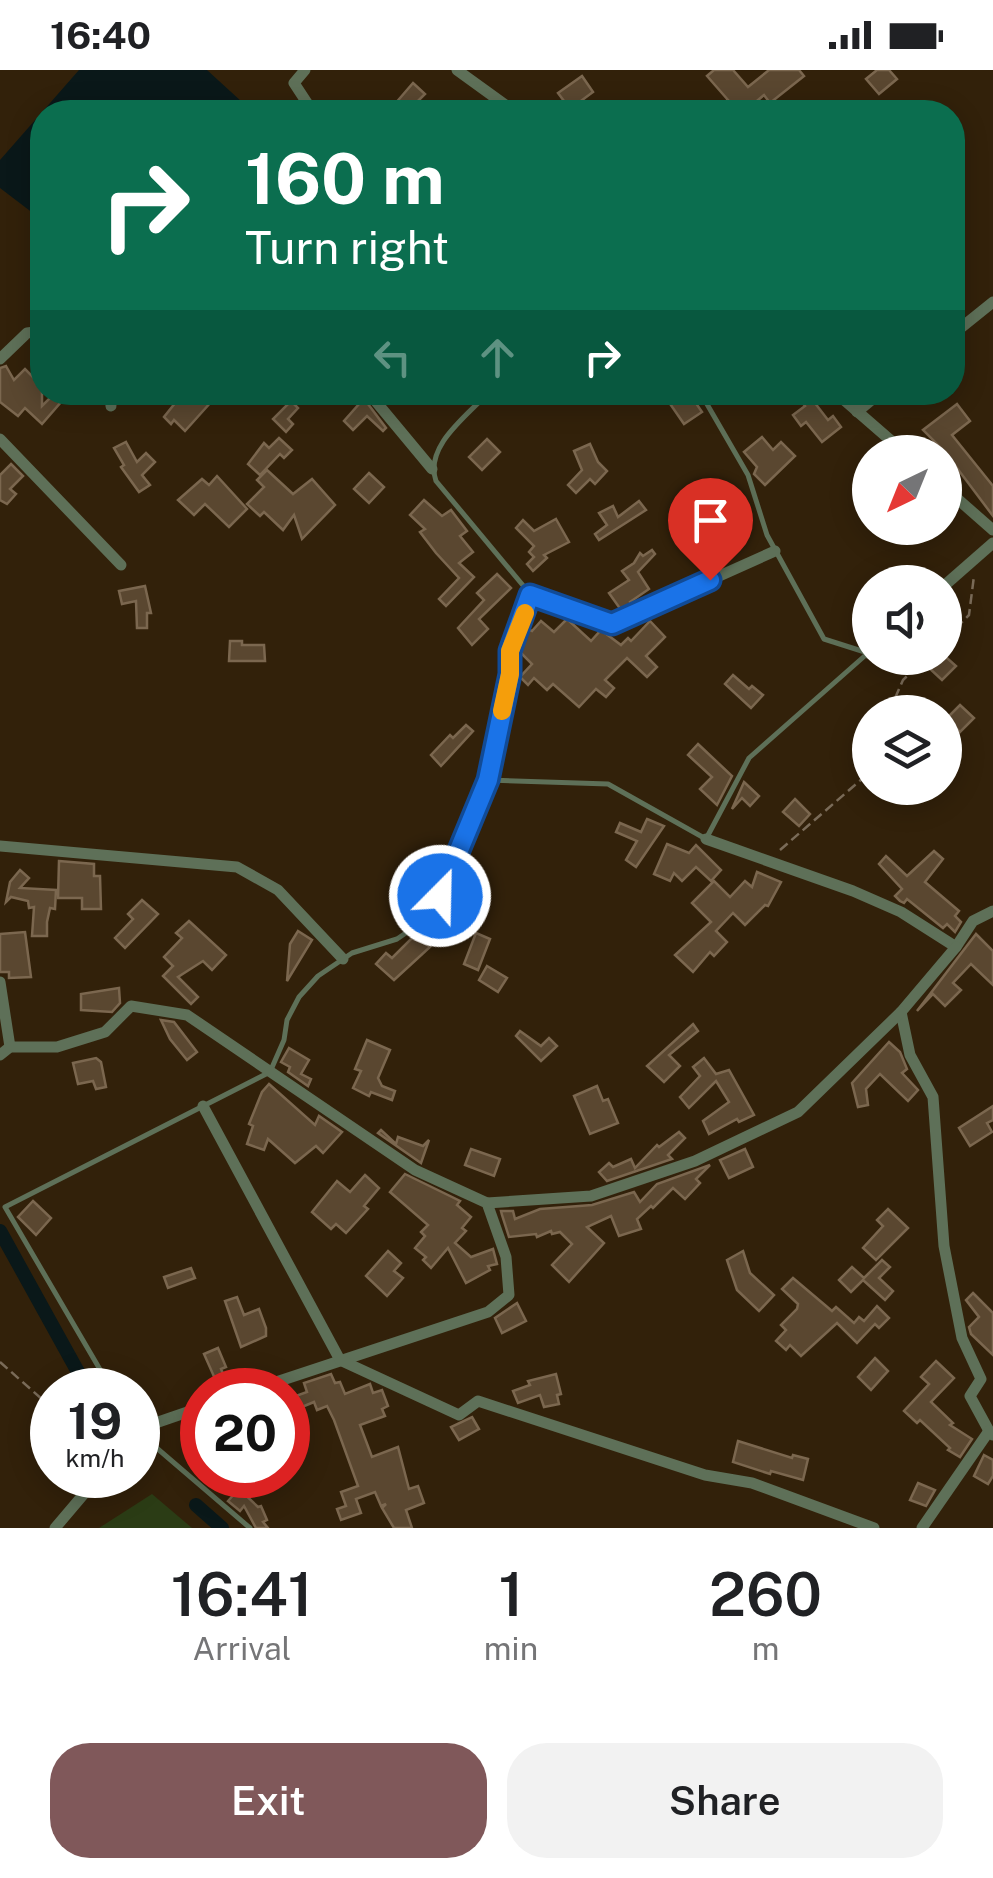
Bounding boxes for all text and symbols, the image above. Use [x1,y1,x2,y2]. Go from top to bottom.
text: 16:40 [50,13,151,58]
text: 160 m [245,137,445,220]
icon: right [80,140,210,270]
text: Turn right [245,221,449,274]
icon: left [365,330,420,385]
icon: ahead [470,330,525,385]
icon: right [575,330,630,385]
north arrow [852,435,962,545]
map controls [852,435,962,805]
pin [668,478,753,581]
icon: arrive [683,493,738,548]
button: sound [852,565,962,675]
button: layers [852,695,962,805]
position arrow [388,844,492,948]
speed limit sign: 20 [180,1368,310,1498]
text: 19 [68,1391,122,1450]
text: km/h [66,1443,124,1473]
text: 16:41 [171,1559,313,1630]
text: 1 [498,1559,524,1630]
text: 260 [709,1559,822,1630]
text: Arrival [193,1630,291,1667]
text: min [484,1630,538,1667]
text: m [752,1630,779,1667]
button: Exit [50,1743,487,1858]
button: Share [507,1743,943,1858]

